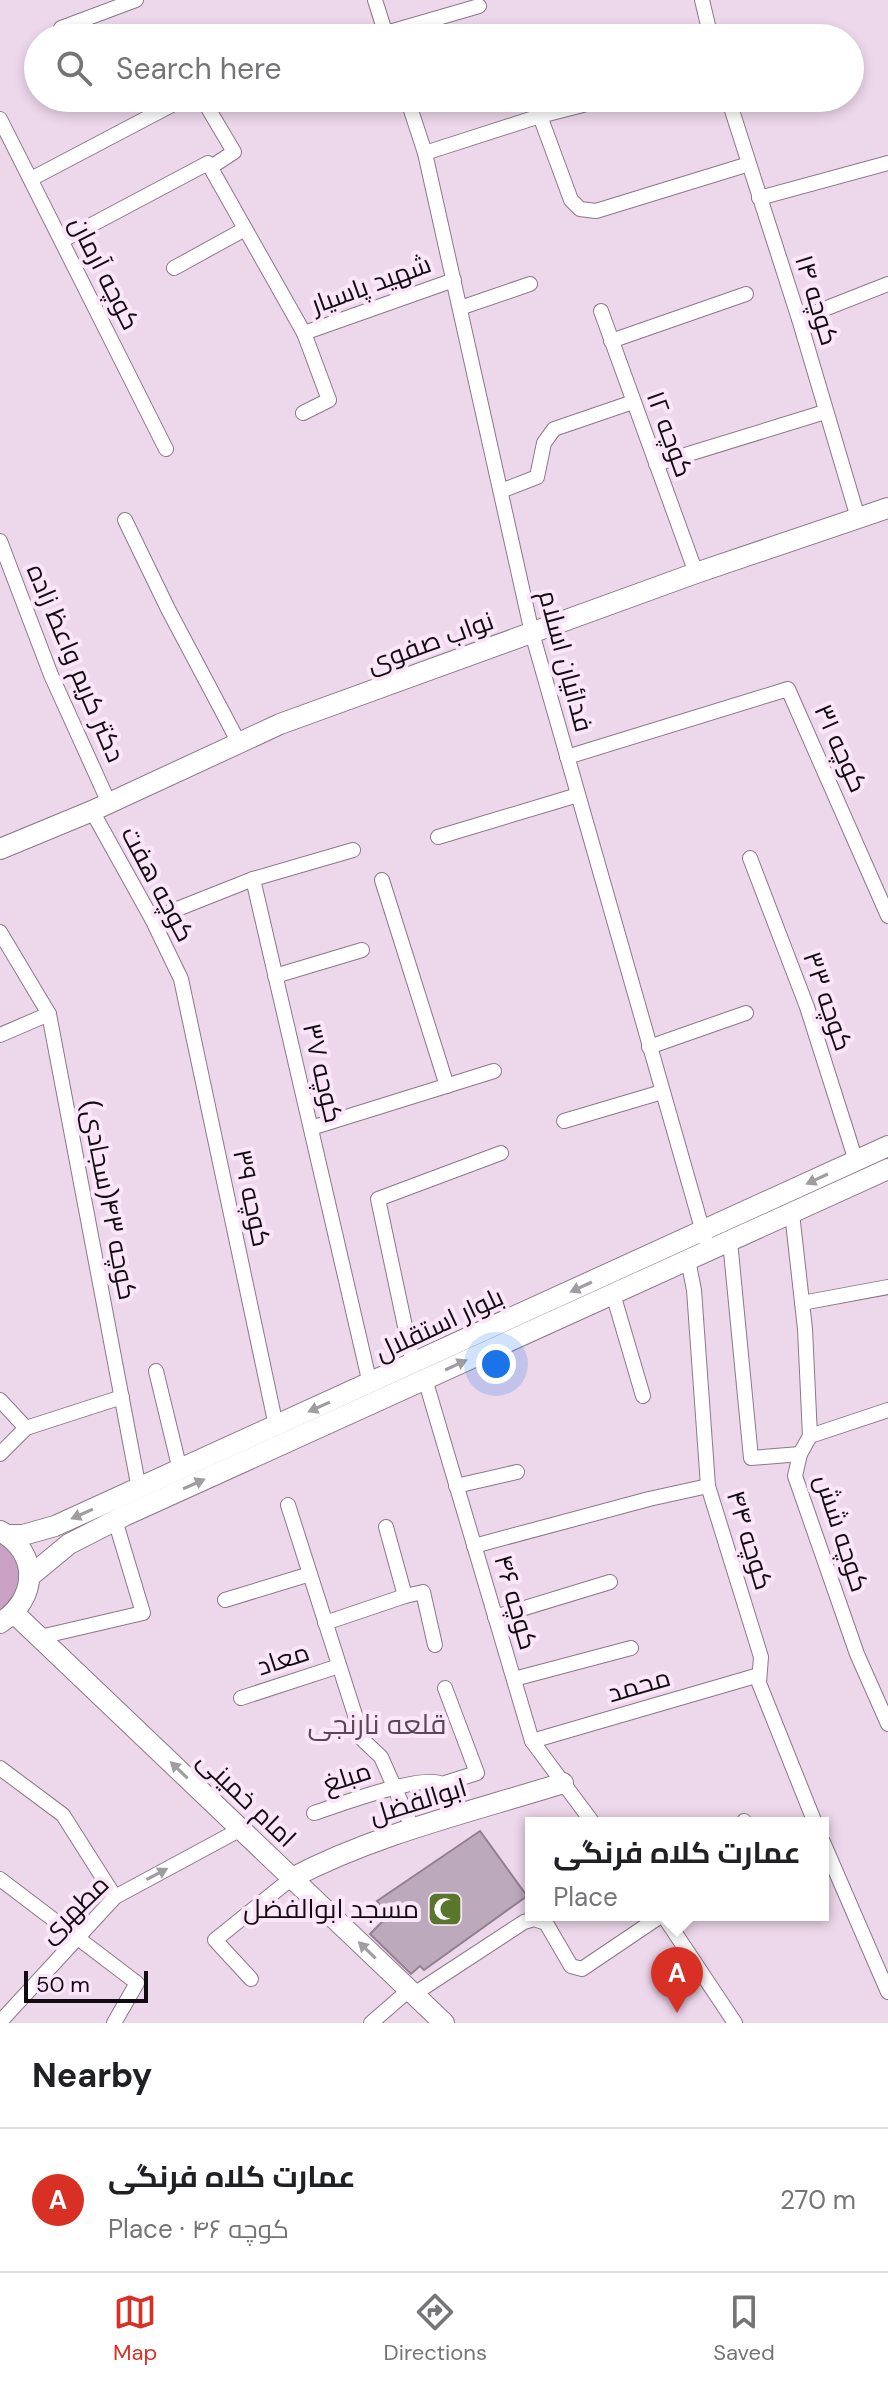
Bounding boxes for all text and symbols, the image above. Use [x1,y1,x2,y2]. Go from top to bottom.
search box [24,24,864,112]
icon: search [52,46,96,90]
text: Search here [116,49,282,88]
street label: کوچه آرمان [62,210,148,336]
street label: شهید پاسیار [304,247,436,322]
street label: کوچه ۱۴ [787,251,847,349]
street label: کوچه ۱۲ [639,386,701,482]
street label: دکتر کریم واعظ زاده [18,559,133,768]
street label: فدائیان اسلام [530,586,601,736]
street label: نواب صفوی [362,603,498,681]
street label: کوچه ۳۱ [806,698,876,798]
street label: کوچه هفت [113,820,203,948]
street label: کوچه ۳۳ [795,947,861,1055]
street label: کوچه ۳۷ [295,1020,351,1126]
street label: کوچه ۴۳(سجادی) [73,1097,145,1303]
street label: کوچه ۳۹ [225,1146,279,1250]
one-way arrow [806,1172,829,1185]
street label: بلوار استقلال [369,1279,509,1369]
one-way arrow [569,1280,593,1294]
your location [476,1344,516,1384]
one-way arrow [444,1358,468,1372]
one-way arrow [307,1400,331,1414]
street label: کوچه شش [807,1470,877,1596]
one-way arrow [182,1478,206,1491]
street label: کوچه ۴۴ [719,1486,781,1594]
one-way arrow [71,1508,94,1521]
street label: کوچه ۴۶ [486,1551,546,1653]
street label: معاد [252,1635,314,1683]
street label: محمد [604,1660,674,1710]
district label: قلعه نارنجی [307,1706,447,1743]
street label: امام خمینی [190,1743,304,1855]
street label: مبلغ [319,1753,375,1801]
one-way arrow [170,1762,189,1780]
street label: ابوالفضل [365,1770,471,1832]
popup [525,1817,829,1921]
text: عمارت کلاه فرنگی [553,1833,801,1872]
street label: مطهری [32,1867,116,1951]
one-way arrow [146,1867,169,1880]
text: Place [553,1880,618,1914]
mosque icon: مسجد ابوالفضل [426,1890,464,1928]
place label: مسجد ابوالفضل [243,1892,419,1926]
one-way arrow [358,1941,377,1959]
pin: A [651,1947,703,2013]
scale bar [24,1967,148,2003]
text: 50 m [36,1970,90,1999]
text: Nearby [32,2053,152,2098]
text: عمارت کلاه فرنگی [108,2157,356,2196]
text: A [49,2183,67,2217]
text: 270 m [780,2183,856,2217]
text: Place · کوچه ۴۶ [108,2212,289,2246]
tab: Map [113,2290,157,2367]
tab: Directions [384,2290,487,2367]
tab: Saved [713,2290,775,2367]

